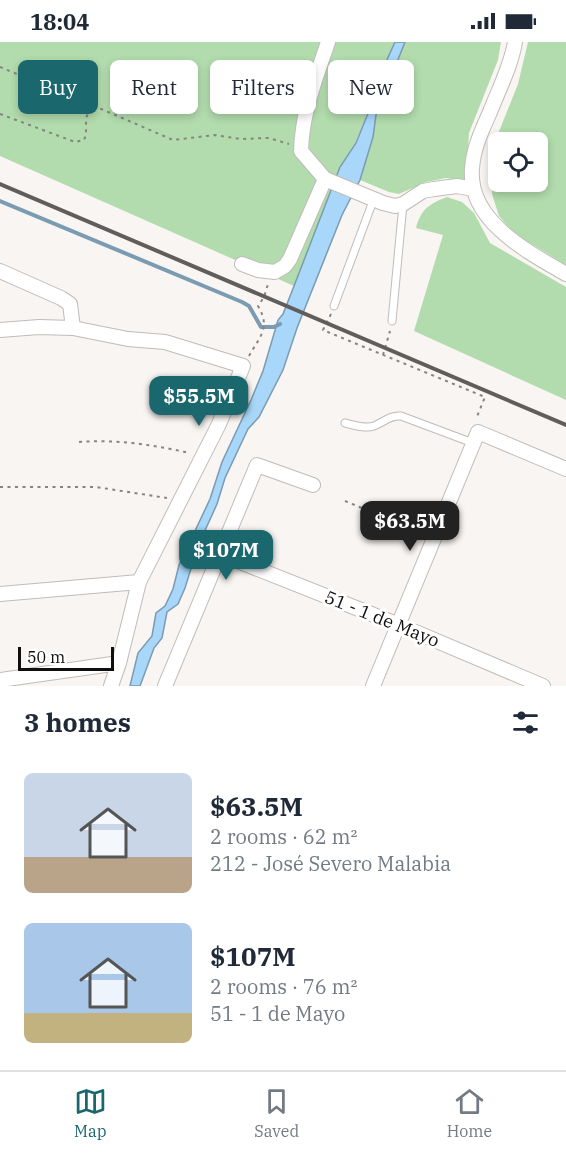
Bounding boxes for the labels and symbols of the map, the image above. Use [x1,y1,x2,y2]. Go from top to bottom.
pin: $55.5M [150,376,248,427]
pin: $63.5M [361,501,459,552]
pin: $107M [184,530,268,581]
street label: 51 - 1 de Mayo [321,585,443,652]
scale bar [18,644,114,672]

